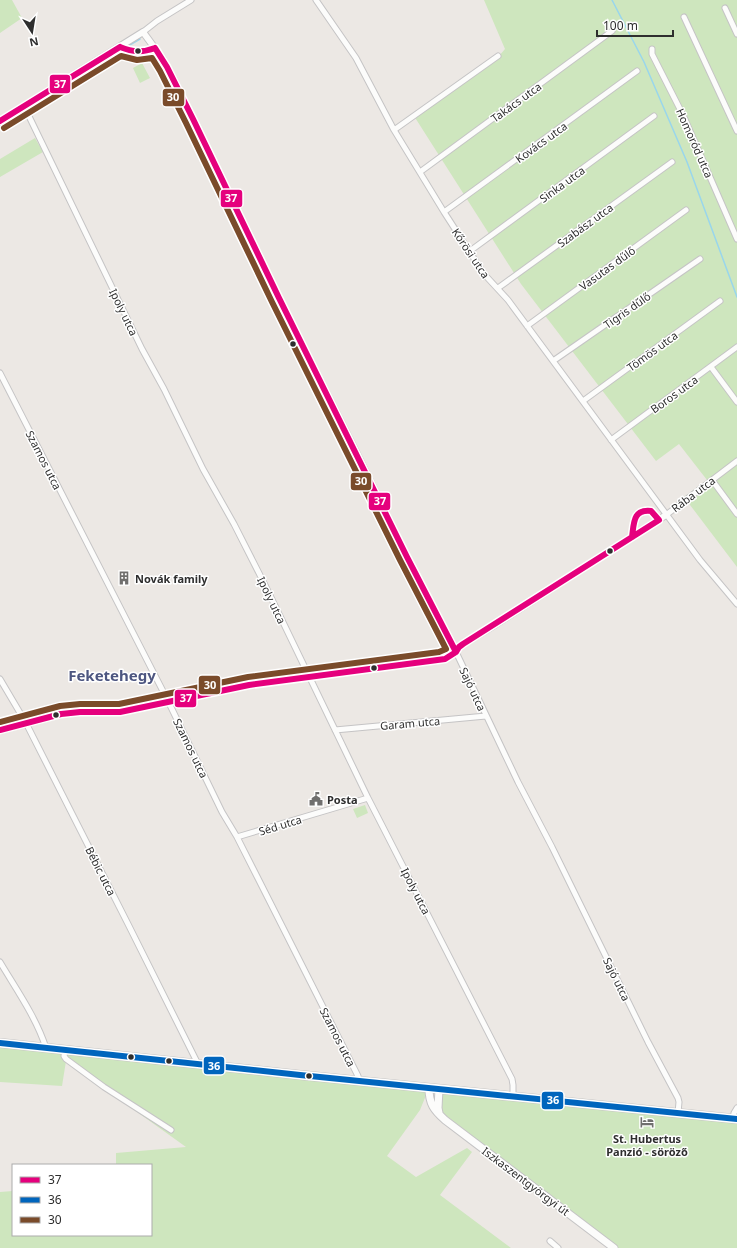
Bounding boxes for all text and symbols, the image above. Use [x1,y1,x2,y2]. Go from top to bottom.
north arrow [12,12,52,52]
scale bar [597,12,673,38]
text: 100 m [603,17,638,34]
text: N [28,34,40,51]
unlabelled marker [133,46,143,56]
line badge: 37 [49,74,71,94]
text: 37 [54,76,66,91]
street label: Takács utca [488,79,544,125]
line badge: 30 [162,88,185,107]
text: 30 [167,89,179,104]
street label: Homoród utca [673,106,717,180]
street label: Kovács utca [512,118,570,166]
street label: Sinka utca [536,162,588,206]
line badge: 37 [220,189,243,208]
text: 37 [225,190,237,205]
street label: Szabász utca [554,200,616,250]
street label: Kőrösi utca [449,225,493,281]
street label: Vasutas dűlő [576,242,638,293]
street label: Ipoly utca [106,286,142,338]
street label: Tigris dűlő [600,288,654,332]
street label: Tömös utca [624,328,680,374]
unlabelled marker [288,339,298,349]
street label: Boros utca [647,372,701,416]
street label: Szamos utca [23,428,65,492]
line badge: 30 [350,472,372,491]
text: 30 [355,473,367,488]
street label: Rába utca [668,473,718,515]
line badge: 37 [368,492,391,511]
text: 37 [374,493,386,508]
unlabelled marker [605,546,615,556]
building icon: Novák family [116,570,132,586]
place label: Novák family [135,571,208,586]
street label: Ipoly utca [254,574,290,626]
unlabelled marker [369,663,379,673]
district label: Feketehegy [68,665,156,685]
street label: Sajó utca [456,665,490,713]
line badge: 30 [198,675,221,695]
text: 30 [204,677,216,692]
line badge: 37 [174,689,197,708]
text: 37 [180,690,192,705]
unlabelled marker [51,710,61,720]
street label: Garam utca [379,713,441,733]
street label: Szamos utca [170,716,212,780]
public building icon: Posta [308,791,324,807]
place label: Posta [327,792,358,807]
street label: Séd utca [257,811,303,839]
street label: Bébic utca [82,844,120,898]
street label: Ipoly utca [398,865,434,917]
street label: Sajó utca [600,955,634,1003]
street label: Szamos utca [317,1005,359,1069]
unlabelled marker [126,1052,136,1062]
unlabelled marker [164,1056,174,1066]
line badge: 36 [203,1056,225,1075]
text: 36 [208,1058,220,1073]
unlabelled marker [304,1071,314,1081]
line badge: 36 [541,1091,564,1110]
text: 36 [547,1092,559,1107]
hotel icon: St. Hubertus Panzió - söröző [639,1114,655,1130]
place label: St. Hubertus Panzió - söröző [606,1131,688,1159]
street label: Iszkaszentgyörgyi út [479,1143,573,1219]
legend [12,1164,152,1236]
text: 37 [48,1171,62,1188]
text: 36 [48,1191,62,1208]
text: 30 [48,1211,62,1228]

